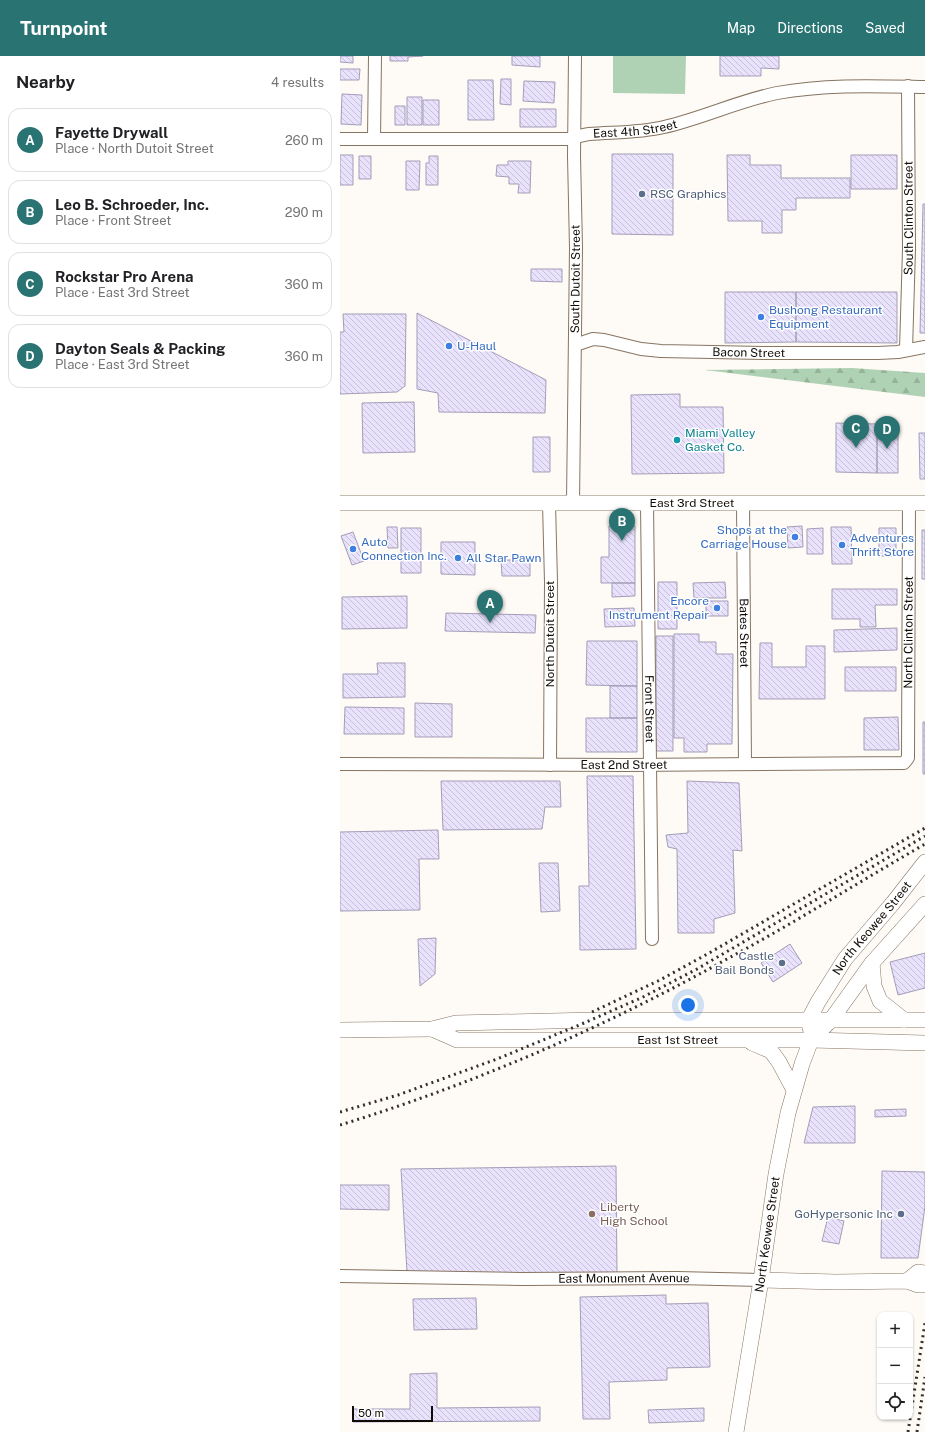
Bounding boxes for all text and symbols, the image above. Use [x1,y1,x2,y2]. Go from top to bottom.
text: Turnpoint [20,17,107,39]
text: Map [727,20,755,36]
text: Directions [777,20,843,36]
text: Saved [865,20,905,36]
text: Nearby [16,72,75,92]
text: 4 results [271,75,324,90]
street label: East 4th Street [593,117,679,141]
text: Fayette Drywall [55,124,168,141]
text: A [25,133,35,148]
text: 260 m [285,133,323,148]
text: Place · North Dutoit Street [55,141,214,156]
street label: South Clinton Street [901,161,916,275]
place label: RSC Graphics [650,187,726,201]
marker: RSC Graphics [637,189,647,199]
text: Leo B. Schroeder, Inc. [55,196,209,213]
text: B [26,205,34,220]
text: 290 m [285,205,323,220]
text: Place · Front Street [55,213,171,228]
street label: South Dutoit Street [568,224,583,333]
text: Rockstar Pro Arena [55,268,193,285]
text: C [25,277,35,292]
text: 360 m [285,277,323,292]
text: Place · East 3rd Street [55,285,190,300]
place label: Bushong Restaurant Equipment [769,303,883,331]
marker: Bushong Restaurant Equipment [756,312,766,322]
place label: U-Haul [457,339,497,353]
text: Dayton Seals & Packing [55,340,225,357]
marker: U-Haul [444,341,454,351]
street label: Bacon Street [712,345,786,360]
text: D [25,349,35,364]
text: 360 m [285,349,323,364]
text: Place · East 3rd Street [55,357,190,372]
pin: C [843,415,869,448]
pin: D [874,416,900,449]
place label: Miami Valley Gasket Co. [685,426,756,454]
marker: Miami Valley Gasket Co. [672,435,682,445]
street label: East 3rd Street [650,496,735,510]
pin: B [609,508,635,541]
place label: Shops at the Carriage House [701,523,787,551]
place label: Adventures Thrift Store [850,531,914,559]
marker: Shops at the Carriage House [790,532,800,542]
place label: Auto Connection Inc. [361,535,447,563]
marker: Adventures Thrift Store [837,540,847,550]
marker: Auto Connection Inc. [348,544,358,554]
place label: All Star Pawn [466,551,542,565]
marker: All Star Pawn [453,553,463,563]
street label: North Clinton Street [901,576,916,689]
street label: North Dutoit Street [543,580,557,687]
pin: A [477,590,503,623]
place label: Encore Instrument Repair [609,594,709,622]
street label: Bates Street [737,598,751,668]
marker: Encore Instrument Repair [712,603,722,613]
street label: Front Street [642,675,657,743]
street label: East 2nd Street [581,758,668,772]
street label: North Keowee Street [830,878,915,978]
place label: Castle Bail Bonds [715,949,774,977]
marker: Castle Bail Bonds [777,958,787,968]
your location [678,995,698,1015]
street label: East 1st Street [637,1033,719,1047]
street label: North Keowee Street [752,1175,783,1294]
place label: Liberty High School [600,1200,668,1228]
place label: GoHypersonic Inc [794,1207,893,1221]
marker: Liberty High School [587,1209,597,1219]
marker: GoHypersonic Inc [896,1209,906,1219]
street label: East Monument Avenue [558,1271,690,1286]
map controls [877,1312,913,1420]
button: + [877,1312,913,1348]
button: − [877,1348,913,1384]
button: locate [877,1384,913,1420]
scale bar [352,1404,433,1423]
text: 50 m [358,1407,384,1419]

